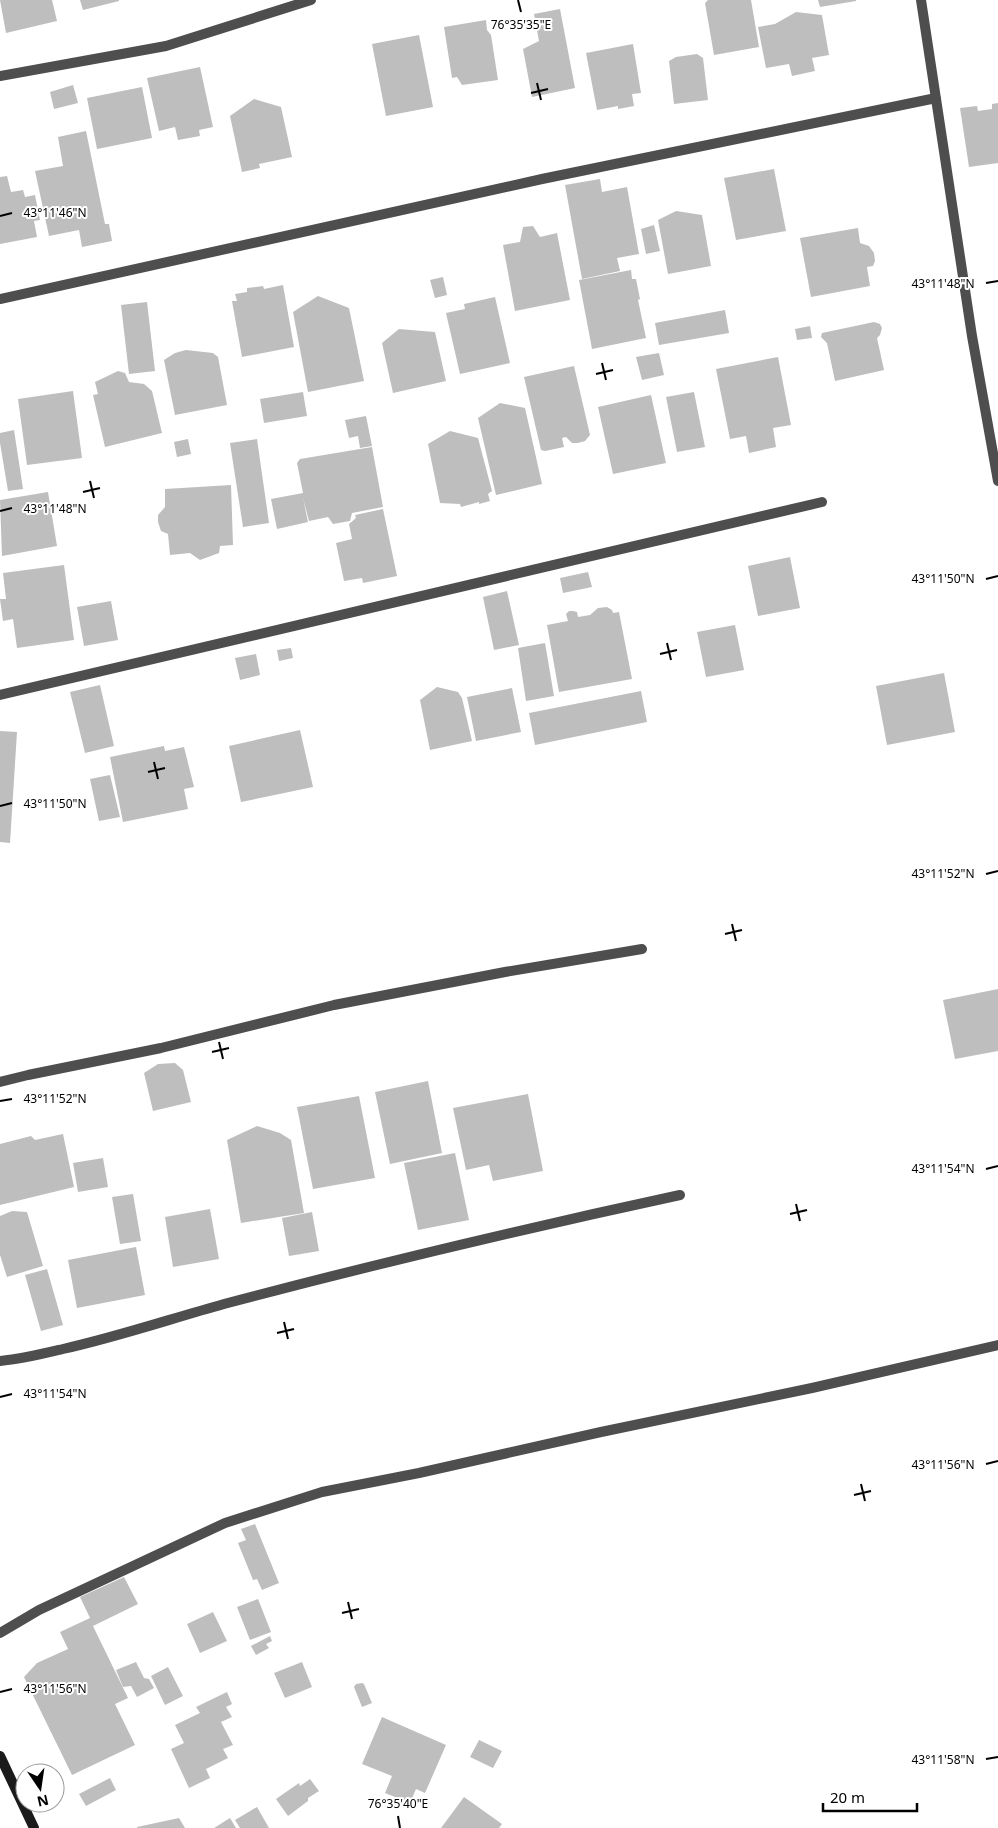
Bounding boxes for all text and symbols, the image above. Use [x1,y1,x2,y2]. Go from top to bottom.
text: 76°35'35"E [491,16,551,33]
text: 43°11'46"N [23,204,87,221]
text: 43°11'48"N [911,275,975,292]
text: 43°11'48"N [23,500,87,517]
text: 43°11'50"N [911,570,975,587]
text: 43°11'50"N [23,795,87,812]
text: 43°11'52"N [911,865,975,882]
text: 43°11'52"N [23,1090,87,1107]
text: 43°11'54"N [911,1160,975,1177]
text: 43°11'54"N [23,1385,87,1402]
text: 43°11'56"N [911,1456,975,1473]
text: 43°11'56"N [23,1680,87,1697]
text: 43°11'58"N [911,1751,975,1768]
north arrow [15,1763,65,1813]
scale bar [823,1780,917,1812]
text: 20 m [830,1787,865,1807]
text: N [35,1791,51,1812]
text: 76°35'40"E [368,1795,428,1812]

